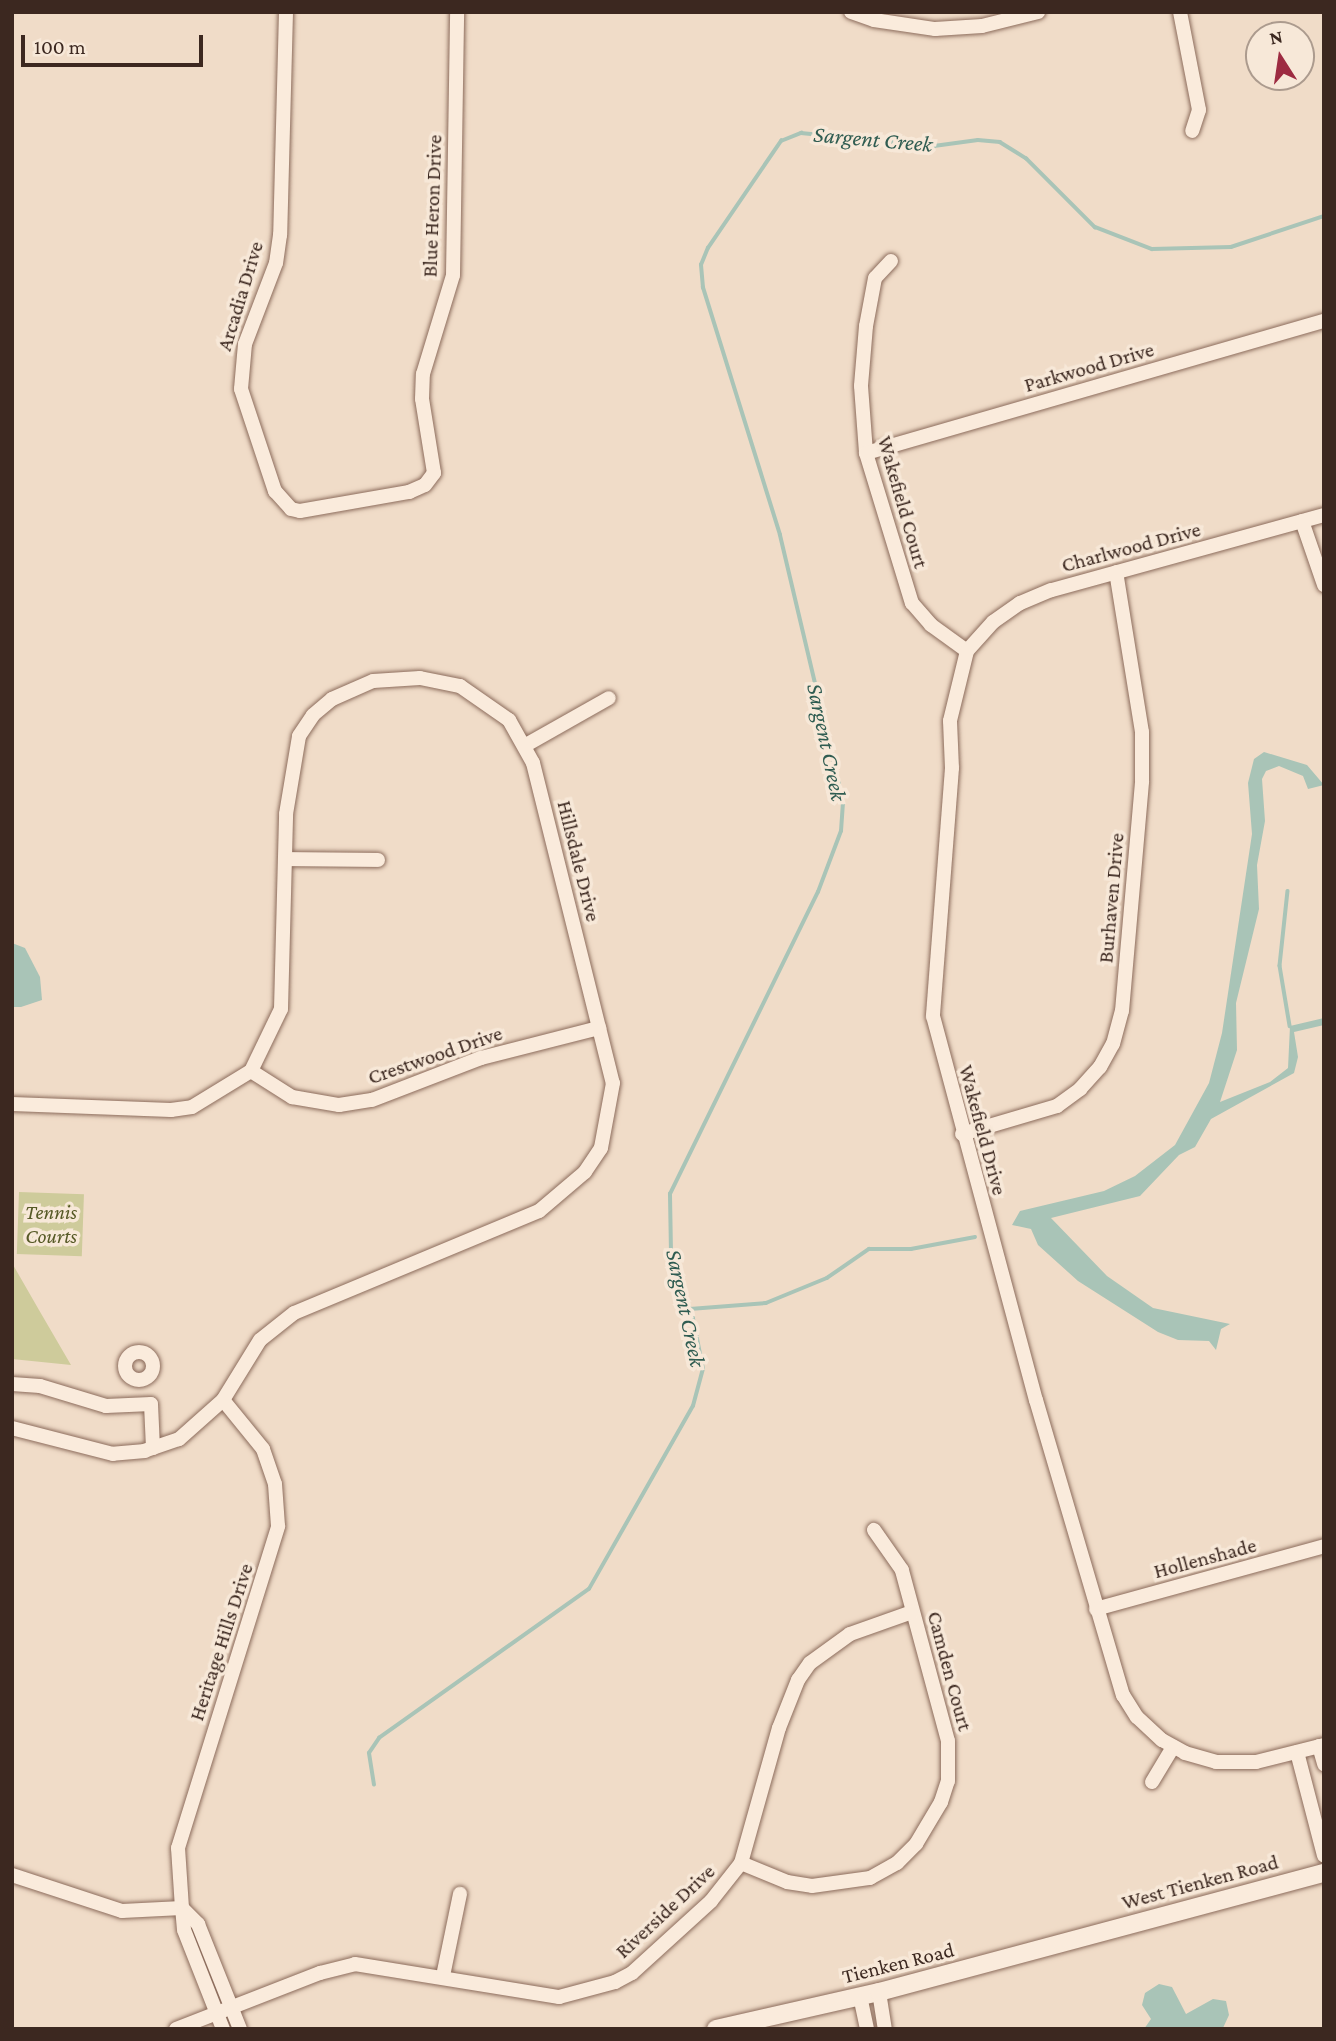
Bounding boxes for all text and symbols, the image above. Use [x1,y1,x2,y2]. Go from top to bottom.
scale bar [24,21,206,65]
north arrow [1245,21,1315,91]
text: N [1267,25,1284,49]
text: 100 m [34,35,86,59]
water label: Sargent Creek [812,120,934,158]
street label: Blue Heron Drive [417,134,447,278]
street label: Arcadia Drive [211,238,269,354]
street label: Parkwood Drive [1021,336,1157,398]
street label: Wakefield Court [872,433,934,571]
street label: Charlwood Drive [1059,516,1203,578]
water label: Sargent Creek [801,681,853,803]
street label: Hillsdale Drive [552,798,606,924]
street label: Burhaven Drive [1093,832,1129,964]
street label: Crestwood Drive [365,1020,505,1090]
street label: Wakefield Drive [954,1062,1012,1198]
park label: Tennis Courts [25,1199,77,1249]
water label: Sargent Creek [660,1247,712,1369]
street label: Hollenshade [1151,1532,1259,1584]
street label: Heritage Hills Drive [184,1560,258,1724]
street label: Camden Court [922,1609,978,1733]
street label: West Tienken Road [1119,1849,1281,1915]
street label: Riverside Drive [610,1859,720,1963]
street label: Tienken Road [839,1937,957,1989]

